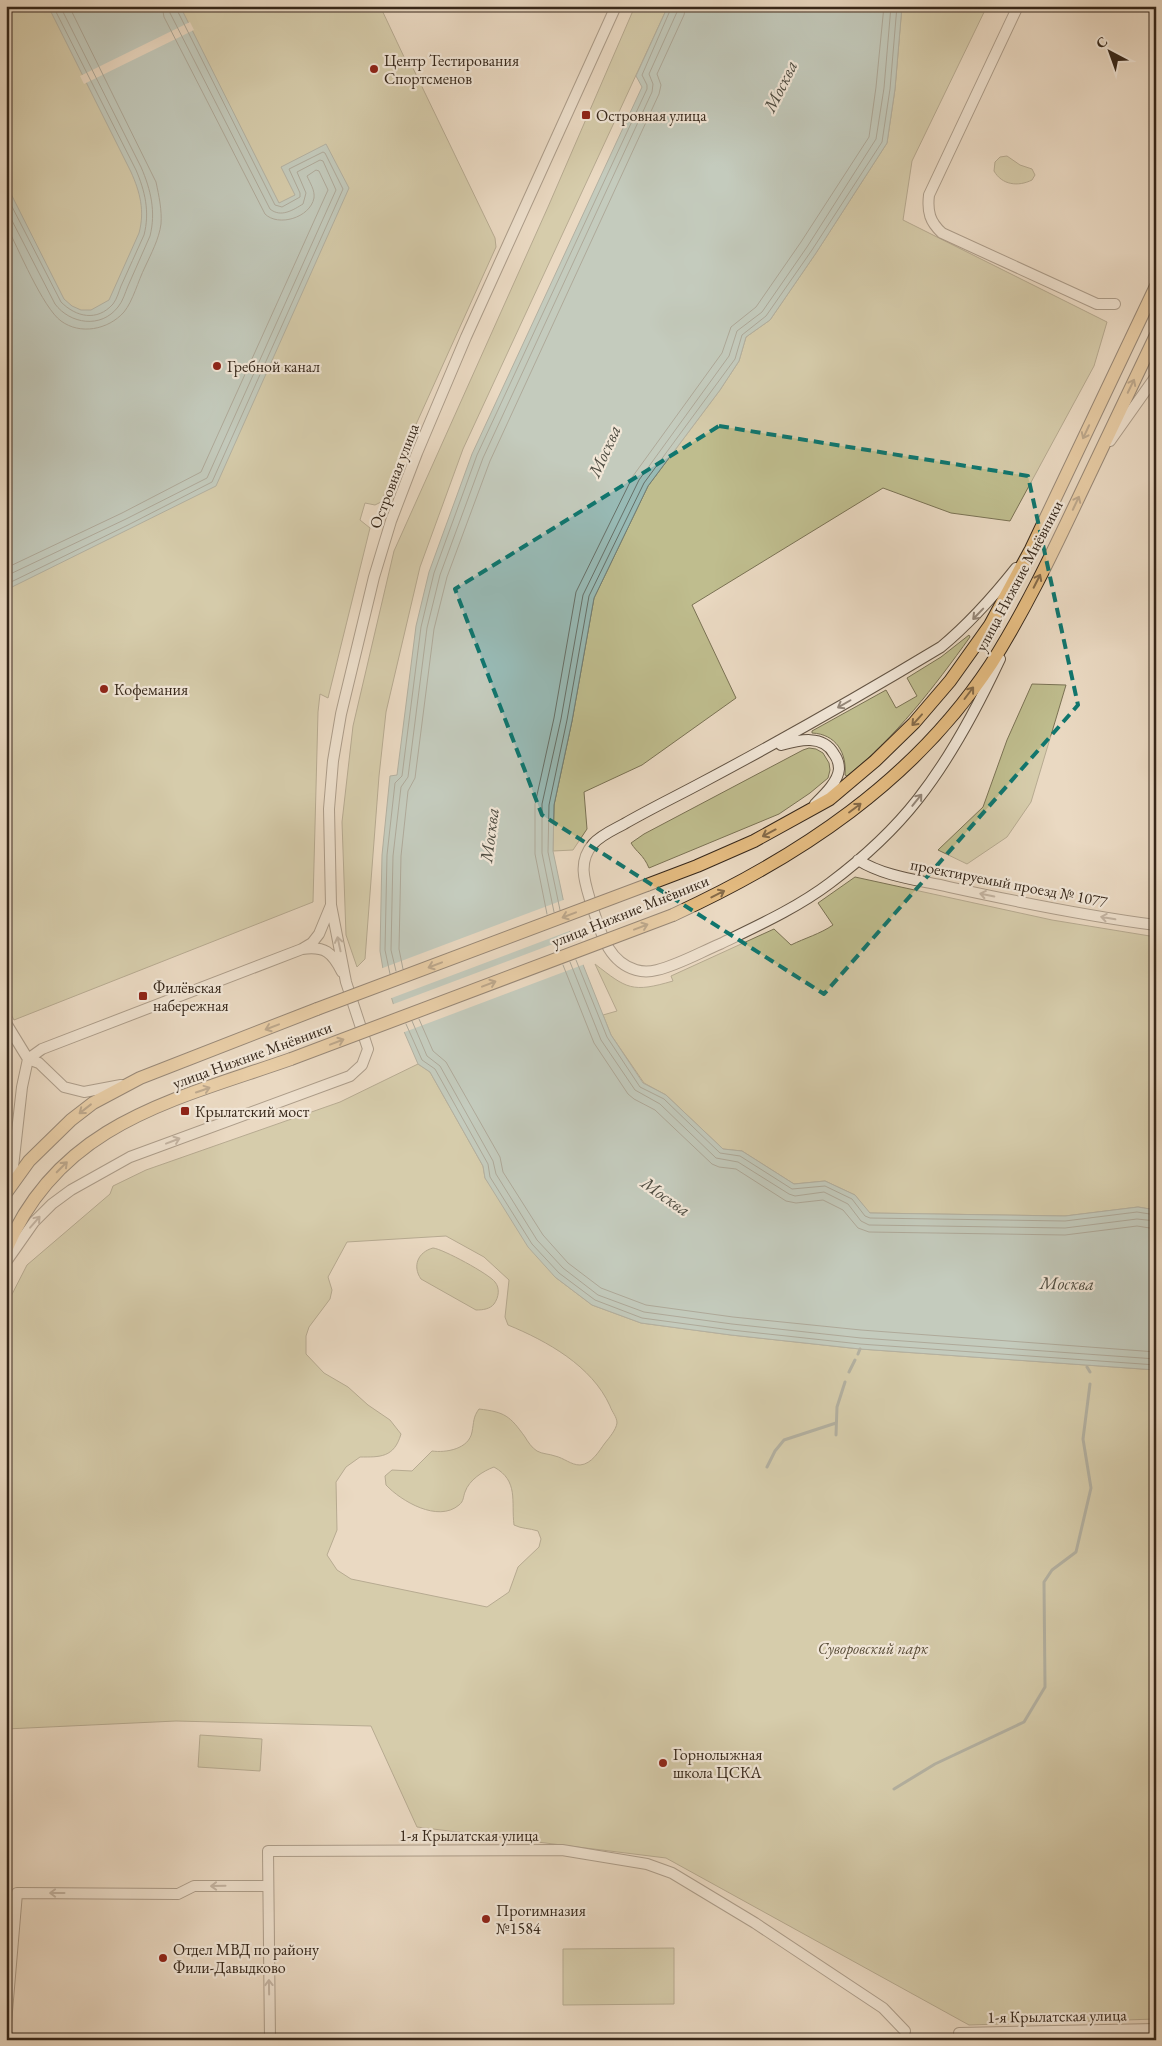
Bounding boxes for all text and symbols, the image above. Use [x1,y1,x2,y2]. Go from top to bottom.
north arrow [1084,28,1134,78]
text: С [1092,32,1111,52]
place label: Центр Тестирования Спортсменов [384,50,519,89]
water label: Москва [757,56,802,116]
marker: Центр Тестирования Спортсменов [368,63,380,75]
place label: Островная улица [596,105,707,126]
marker: Островная улица [580,109,592,121]
place label: Гребной канал [227,356,320,377]
marker: Гребной канал [211,360,223,372]
one-way arrow [1127,379,1137,394]
street label: Островная улица [364,420,424,531]
water label: Москва [582,421,626,482]
one-way arrow [1081,424,1091,439]
street label: улица Нижние Мнёвники [970,496,1068,655]
one-way arrow [1072,496,1081,511]
one-way arrow [1033,574,1042,589]
one-way arrow [972,608,984,620]
place label: Кофемания [114,679,188,700]
marker: Кофемания [98,683,110,695]
one-way arrow [964,686,974,700]
one-way arrow [837,700,851,710]
one-way arrow [911,714,922,727]
one-way arrow [911,794,922,807]
one-way arrow [848,803,861,814]
water label: Москва [474,806,504,865]
one-way arrow [762,828,777,838]
street label: проектируемый проезд № 1077 [909,854,1109,912]
street label: улица Нижние Мнёвники [548,870,712,952]
one-way arrow [710,889,725,899]
one-way arrow [980,890,996,899]
one-way arrow [562,910,577,920]
one-way arrow [1100,913,1116,923]
one-way arrow [633,922,648,931]
one-way arrow [333,936,343,952]
one-way arrow [428,961,443,970]
place label: Филёвская набережная [153,977,229,1016]
one-way arrow [481,979,496,989]
marker: Филёвская набережная [137,990,149,1002]
street label: улица Нижние Мнёвники [169,1016,335,1094]
one-way arrow [265,1023,280,1032]
one-way arrow [329,1037,344,1046]
one-way arrow [195,1085,210,1094]
place label: Крылатский мост [195,1101,310,1122]
one-way arrow [79,1104,92,1115]
marker: Крылатский мост [179,1105,191,1117]
one-way arrow [165,1135,180,1145]
one-way arrow [56,1161,68,1173]
water label: Москва [636,1170,695,1221]
one-way arrow [29,1216,41,1229]
water label: Москва [1038,1271,1095,1295]
park label: Суворовский парк [818,1638,929,1659]
place label: Горнолыжная школа ЦСКА [673,1744,763,1783]
marker: Горнолыжная школа ЦСКА [657,1757,669,1769]
street label: 1-я Крылатская улица [399,1825,539,1846]
one-way arrow [211,1881,227,1891]
one-way arrow [50,1888,66,1898]
place label: Прогимназия №1584 [496,1900,586,1939]
marker: Прогимназия №1584 [480,1913,492,1925]
place label: Отдел МВД по району Фили-Давыдково [173,1939,320,1978]
marker: Отдел МВД по району Фили-Давыдково [157,1952,169,1964]
one-way arrow [264,1979,274,1996]
street label: 1-я Крылатская улица [987,2004,1128,2028]

